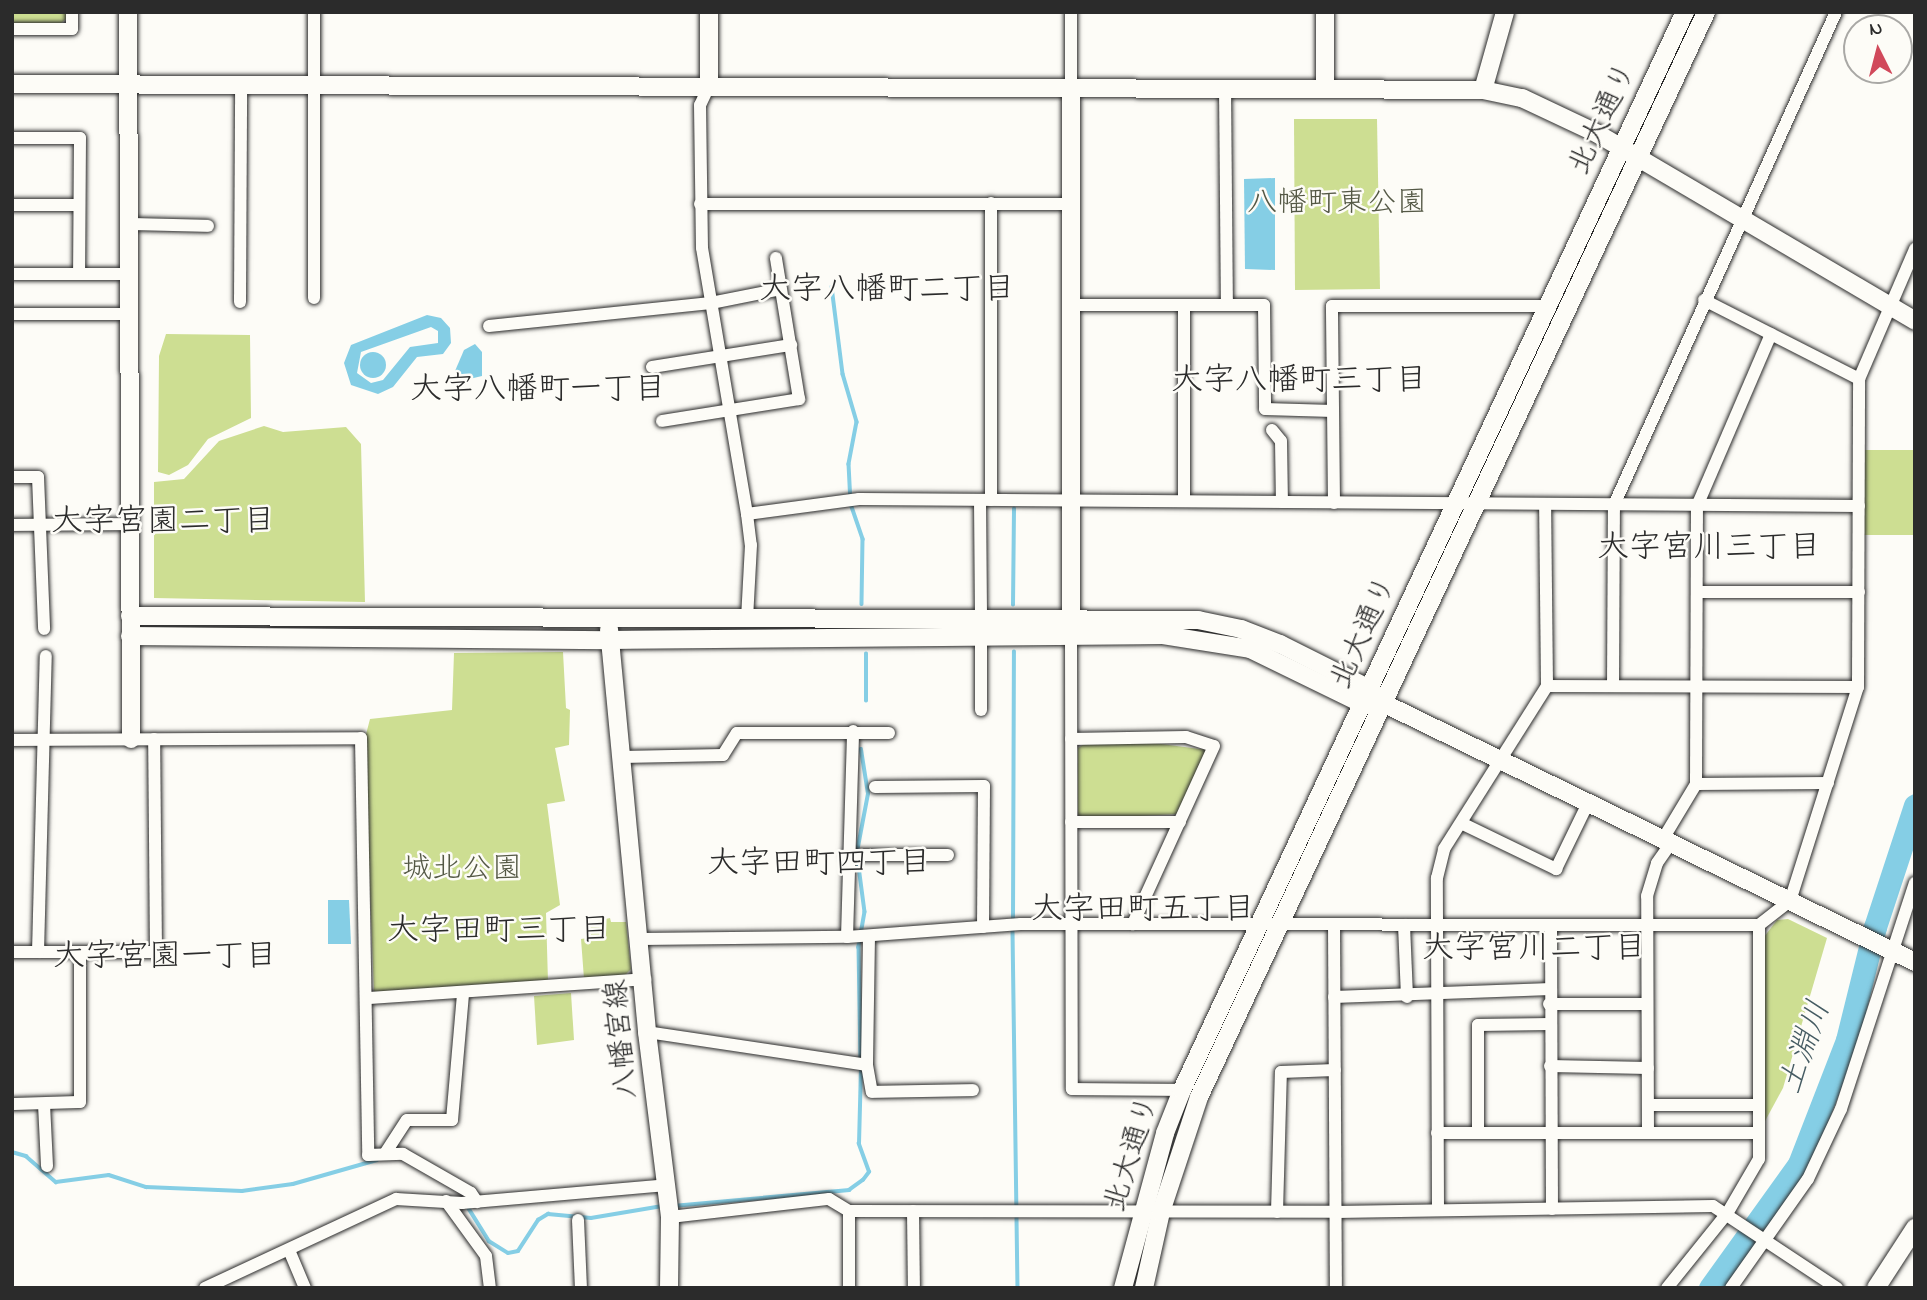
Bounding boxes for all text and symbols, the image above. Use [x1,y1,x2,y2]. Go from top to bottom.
north arrow [1843,14,1913,84]
text: N [1868,16,1884,44]
street label: 北大通り [1562,57,1646,181]
park label: 八幡町東公園 [1247,186,1427,222]
district label: 大字八幡町二丁目 [759,272,1015,310]
district label: 大字八幡町三丁目 [1171,363,1427,401]
district label: 大字八幡町一丁目 [410,372,666,410]
district label: 大字宮園二丁目 [51,504,275,542]
district label: 大字宮川三丁目 [1597,530,1821,568]
street label: 北大通り [1324,571,1406,695]
district label: 大字田町四丁目 [707,846,931,884]
park label: 城北公園 [402,852,522,888]
district label: 大字田町五丁目 [1031,892,1255,930]
district label: 大字田町三丁目 [387,913,611,951]
district label: 大字宮川二丁目 [1422,931,1646,969]
district label: 大字宮園一丁目 [53,939,277,977]
street label: 八幡宮線 [600,978,646,1100]
water label: 土淵川 [1773,996,1841,1100]
street label: 北大通り [1098,1091,1168,1217]

